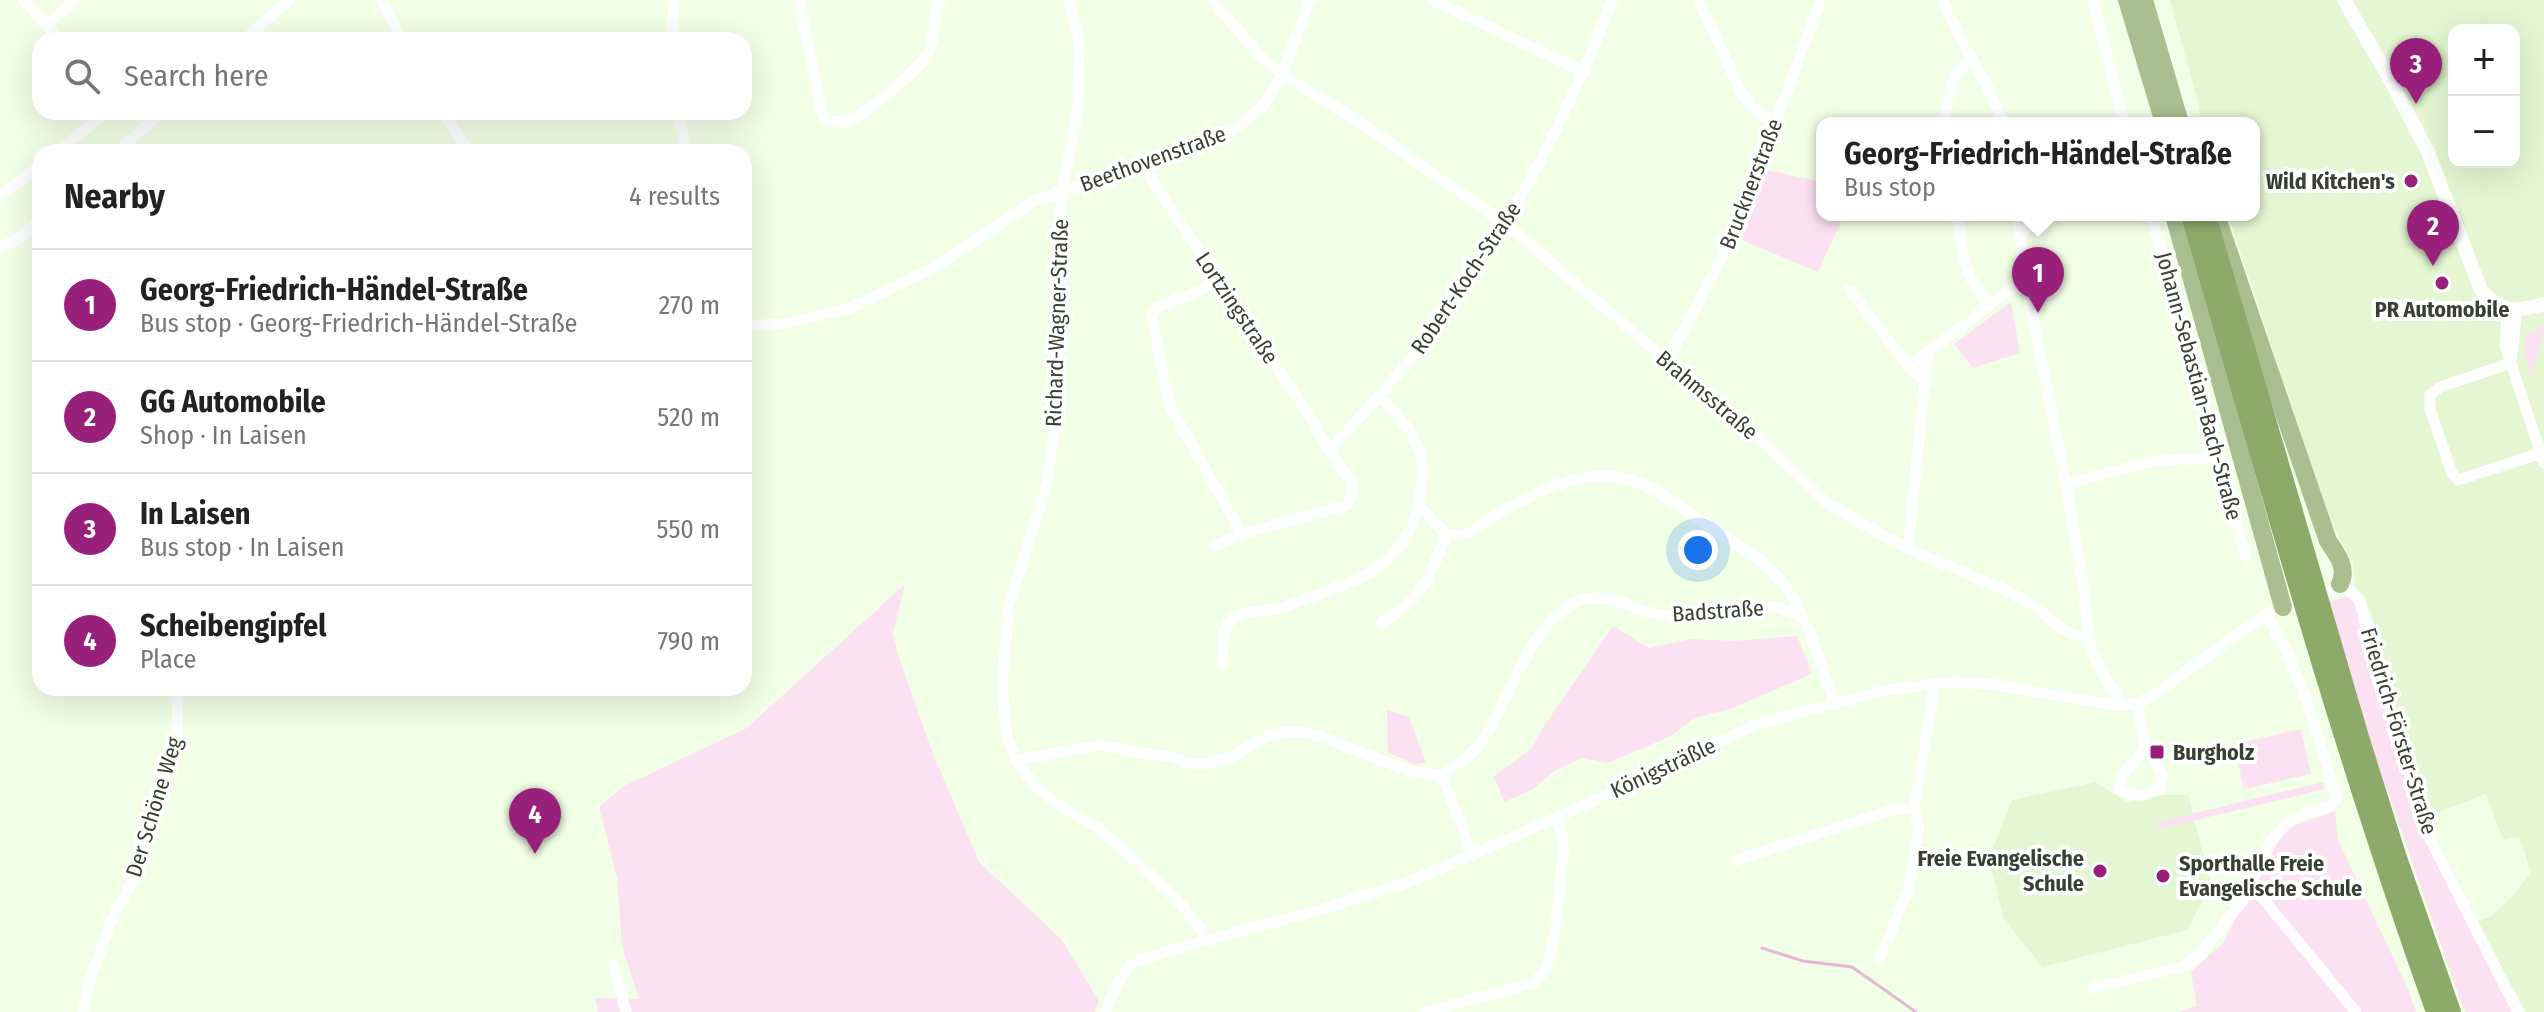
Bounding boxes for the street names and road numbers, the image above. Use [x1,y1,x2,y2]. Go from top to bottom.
street label: Brucknerstraße [1714,115,1788,253]
street label: Beethovenstraße [1076,120,1230,198]
street label: Robert-Koch-Straße [1405,197,1527,359]
street label: Richard-Wagner-Straße [1040,218,1074,428]
street label: Lortzingstraße [1190,247,1284,369]
street label: Johann-Sebastian-Bach-Straße [2150,249,2248,523]
street label: Brahmsstraße [1651,345,1763,445]
street label: Badstraße [1671,594,1765,628]
street label: Friedrich-Förster-Straße [2355,624,2443,838]
street label: Königsträßle [1606,732,1720,804]
street label: Der Schöne Weg [120,733,188,880]

